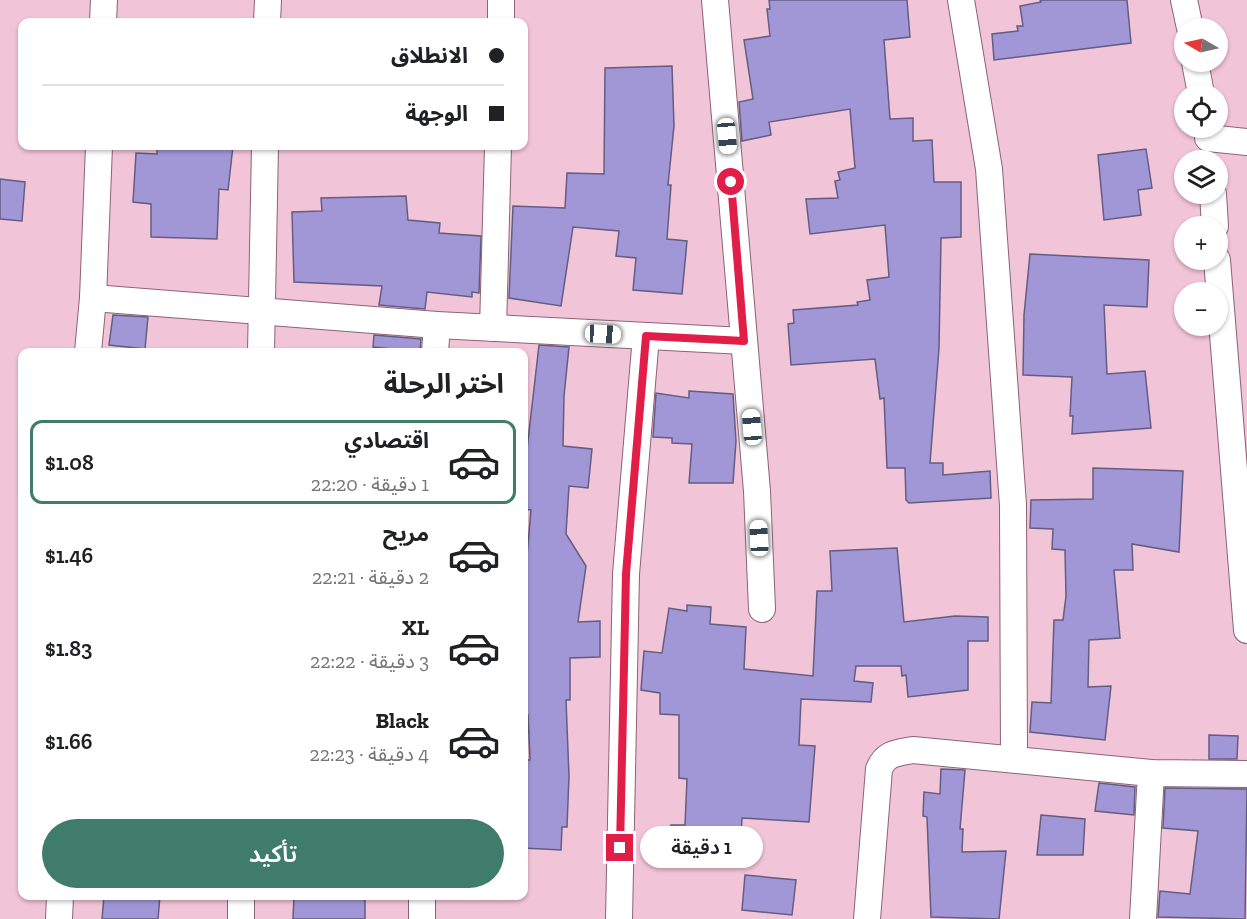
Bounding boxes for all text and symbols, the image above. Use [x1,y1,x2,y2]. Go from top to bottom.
north arrow [1174,18,1228,72]
map controls [1174,18,1228,336]
text: الانطلاق [391,42,468,69]
button: locate [1174,84,1228,138]
text: الوجهة [405,100,468,127]
car [716,117,738,155]
button: layers [1174,150,1228,204]
route start [717,168,744,195]
button: + [1174,216,1228,270]
button: − [1174,282,1228,336]
car [585,324,621,344]
text: اختر الرحلة [384,368,504,400]
car [741,408,763,446]
text: اقتصادي [344,427,429,454]
icon: car [447,435,501,489]
text: $1.08 [45,449,94,476]
text: 1 دقيقة · 22:20 [311,472,429,496]
text: مريح [383,520,429,547]
car [749,520,769,556]
icon: car [447,528,501,582]
text: $1.46 [45,542,93,569]
text: 2 دقيقة · 22:21 [312,565,429,589]
text: XL [402,614,429,641]
icon: car [447,621,501,675]
text: $1.83 [45,635,92,662]
text: 3 دقيقة · 22:22 [310,649,429,673]
text: Black [375,707,429,734]
icon: car [447,714,501,768]
text: $1.66 [45,728,92,755]
text: 4 دقيقة · 22:23 [309,742,429,766]
button: تأكيد [42,819,504,888]
callout: 1 دقيقة [641,827,764,869]
route end [606,834,633,861]
text: 1 دقيقة [671,835,732,859]

